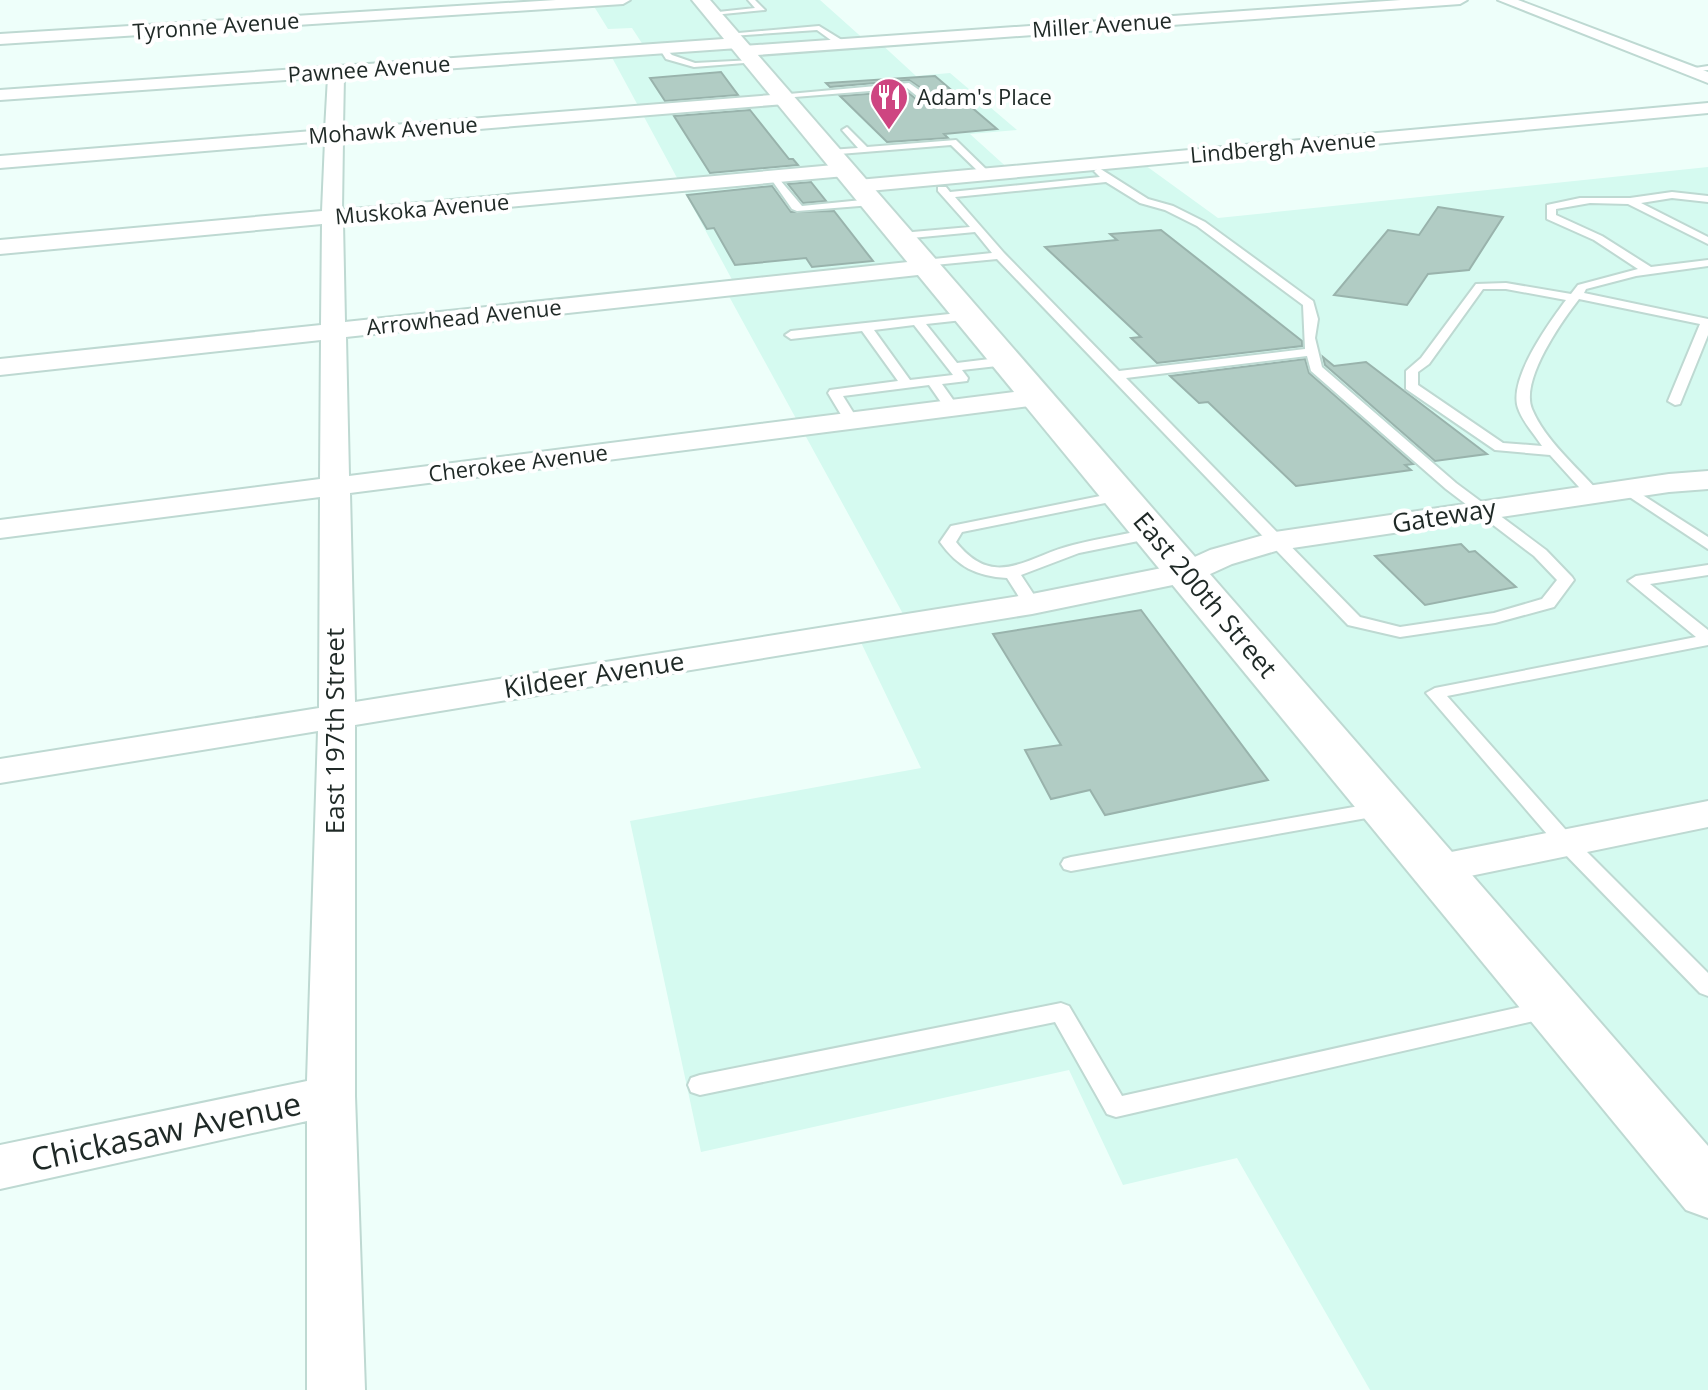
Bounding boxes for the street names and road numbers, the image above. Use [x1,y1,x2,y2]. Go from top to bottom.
street label: Tyronne Avenue [132,4,300,46]
street label: Miller Avenue [1031,4,1173,44]
street label: Pawnee Avenue [287,47,451,89]
street label: Mohawk Avenue [307,108,479,150]
street label: Lindbergh Avenue [1189,123,1377,169]
street label: Muskoka Avenue [334,185,510,231]
street label: Arrowhead Avenue [365,291,563,341]
street label: Cherokee Avenue [426,436,609,488]
street label: Gateway [1389,489,1499,541]
street label: East 200th Street [1126,504,1286,685]
street label: East 197th Street [316,628,352,834]
street label: Kildeer Avenue [501,642,687,706]
street label: Chickasaw Avenue [27,1081,305,1180]

